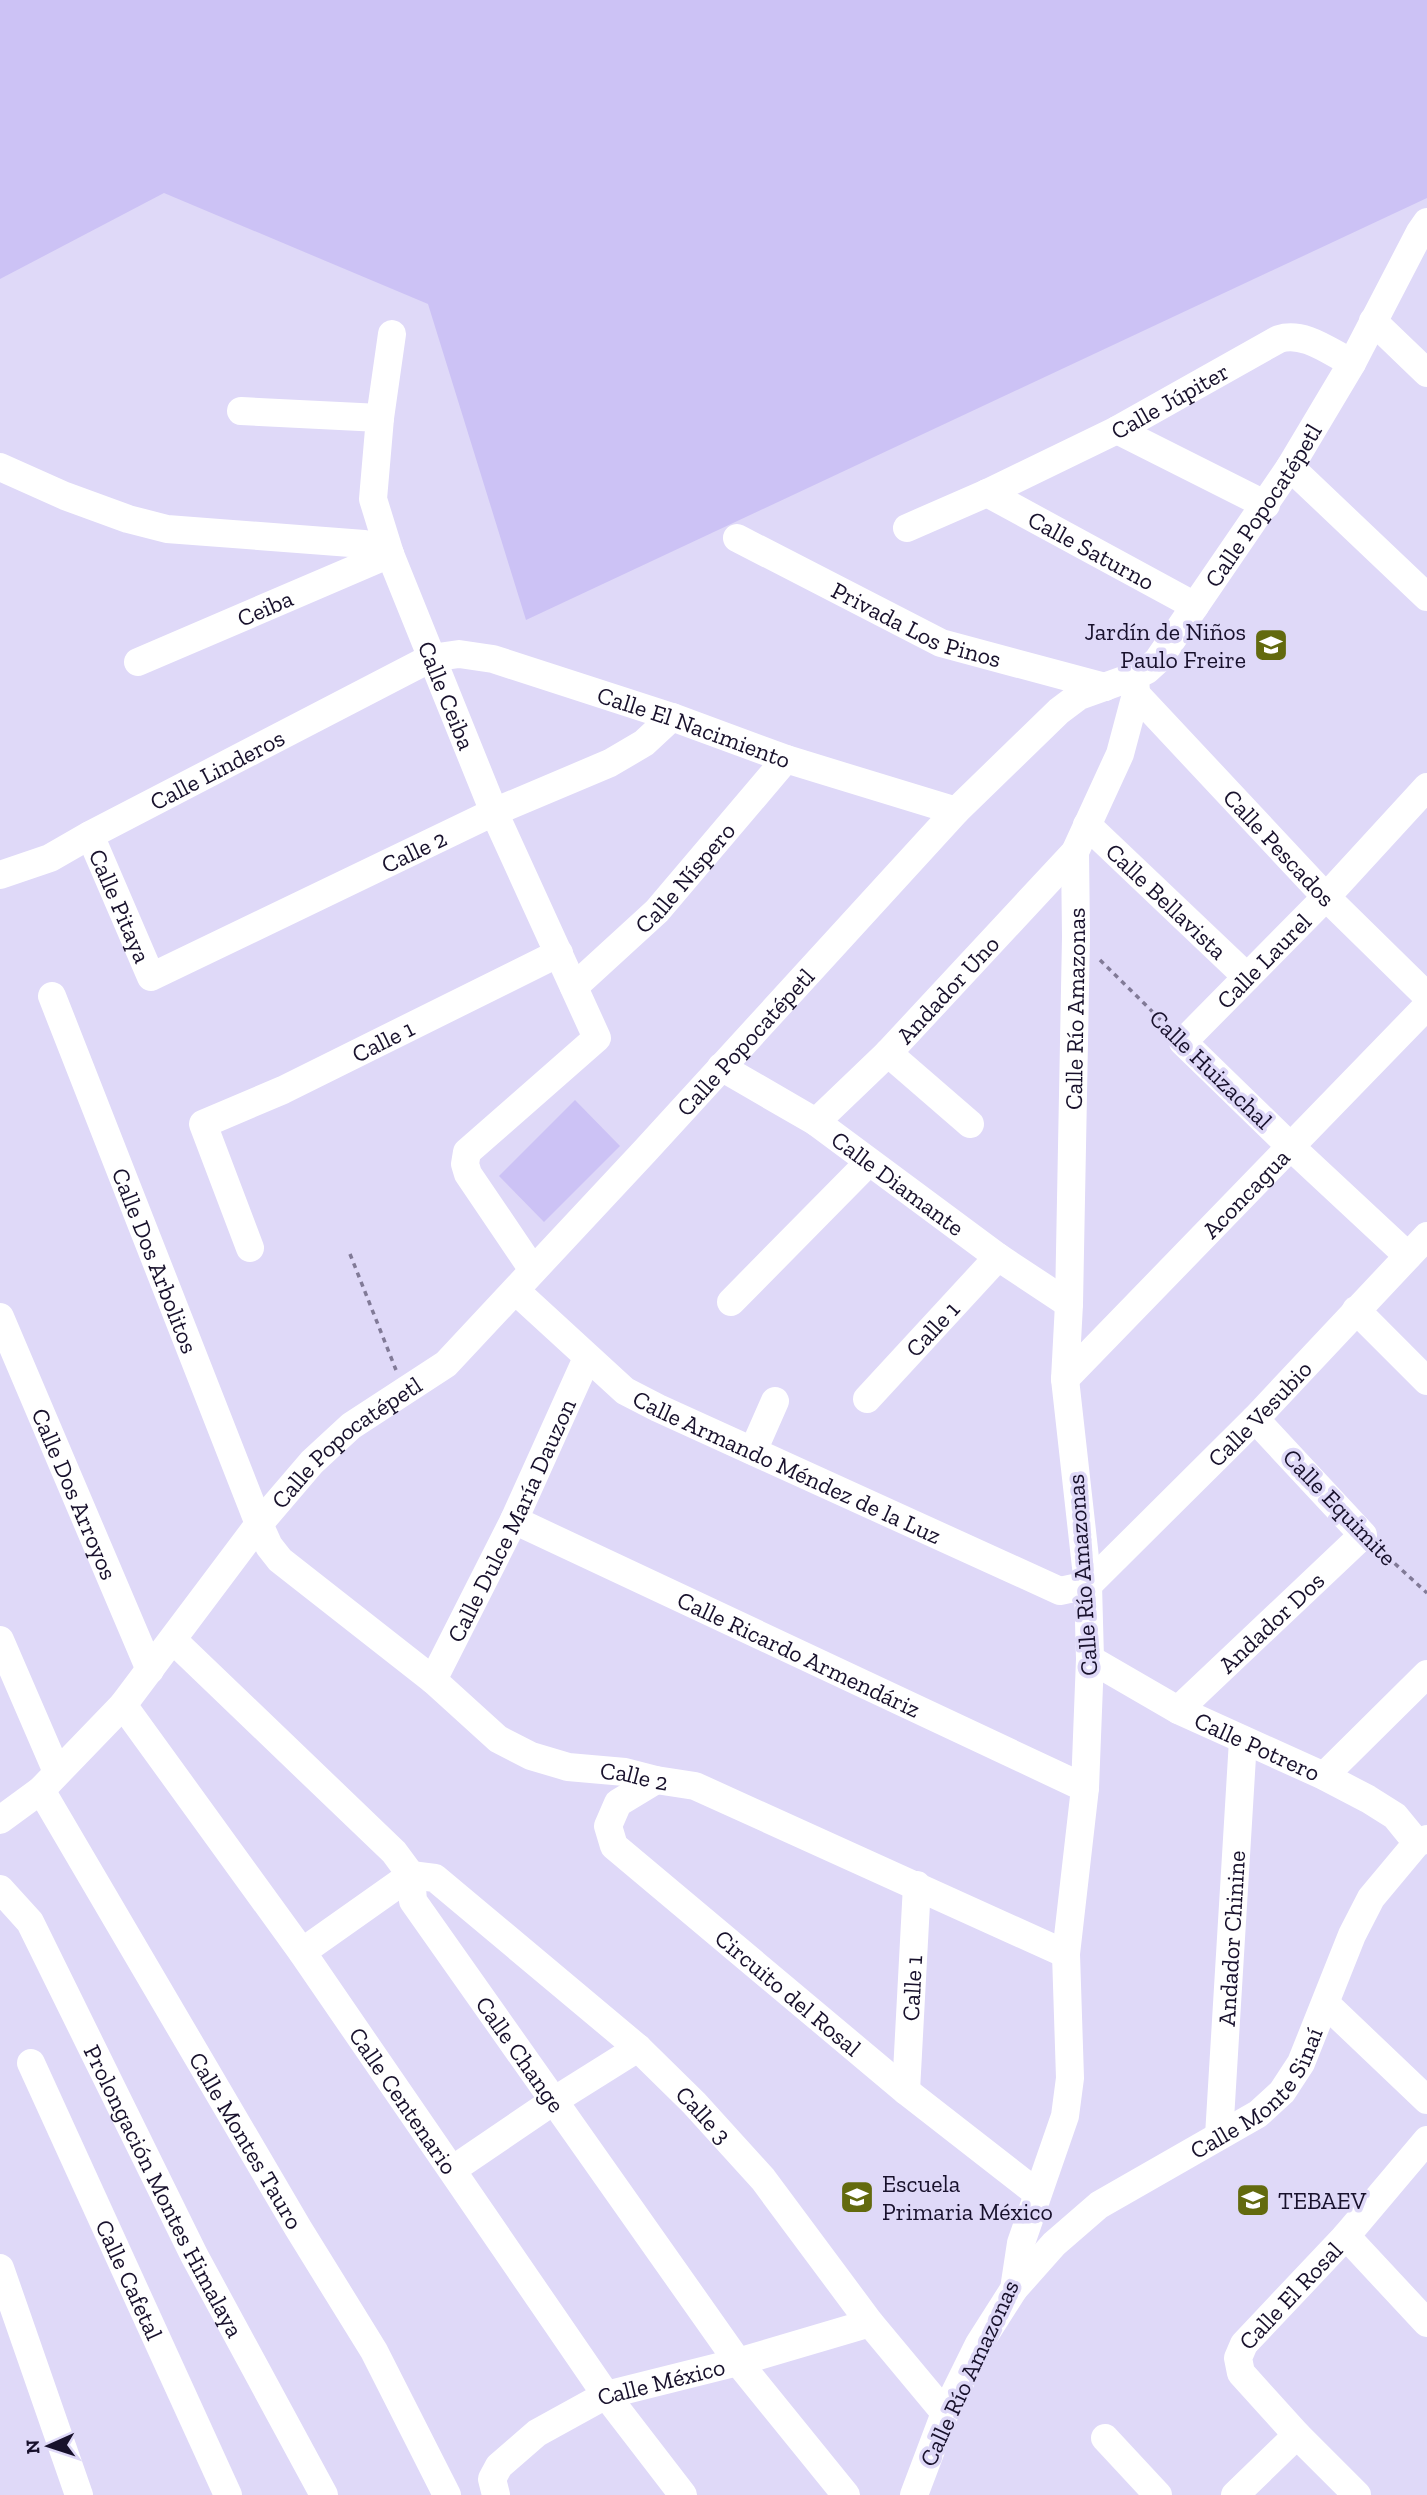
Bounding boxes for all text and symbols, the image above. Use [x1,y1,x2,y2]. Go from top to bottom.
street label: Calle Júpiter [1106,356,1233,445]
street label: Calle Popocatépetl [1198,418,1327,592]
street label: Calle Saturno [1023,504,1160,596]
street label: Privada Los Pinos [827,575,1005,673]
street label: Ceiba [232,583,298,632]
place label: Jardín de Niños Paulo Freire [1084,617,1246,674]
school or university icon: Jardín de Niños Paulo Freire [1252,626,1290,664]
street label: Calle Ceiba [412,637,482,754]
street label: Calle El Nacimiento [594,679,795,774]
street label: Calle Linderos [145,722,289,816]
street label: Calle Pescados [1218,783,1341,912]
street label: Calle Níspero [628,816,741,939]
street label: Calle 2 [376,823,451,879]
street label: Calle Bellavista [1100,836,1234,965]
street label: Calle Pitaya [83,844,158,967]
street label: Calle Río Amazonas [1058,907,1091,1110]
street label: Calle Laurel [1210,907,1317,1014]
street label: Andador Uno [890,929,1005,1049]
street label: Calle Popocatépetl [670,962,820,1122]
street label: Calle Huizachal [1144,1003,1278,1135]
street label: Calle 1 [347,1013,419,1068]
street label: Calle Diamante [826,1124,970,1242]
street label: Aconcagua [1196,1142,1296,1244]
street label: Calle Dos Arbolitos [106,1164,205,1357]
street label: Calle 1 [899,1294,965,1362]
street label: Calle Vesubio [1201,1354,1317,1473]
street label: Calle Popocatépetl [265,1369,427,1514]
street label: Calle Armando Méndez de la Luz [628,1383,946,1550]
street label: Calle Dulce María Dauzon [440,1393,582,1647]
street label: Calle Dos Arroyos [26,1404,124,1584]
street label: Calle Equimite [1277,1442,1403,1572]
street label: Calle Río Amazonas [1060,1473,1104,1677]
street label: Andador Dos [1212,1565,1330,1679]
street label: Calle Ricardo Armendáriz [673,1584,925,1723]
street label: Calle Potrero [1190,1705,1325,1787]
street label: Calle 2 [599,1755,670,1796]
street label: Andador Chinine [1211,1850,1251,2027]
street label: Circuito del Rosal [709,1923,867,2062]
street label: Calle 1 [895,1954,928,2022]
street label: Calle Change [470,1990,572,2118]
street label: Calle Centenario [343,2021,464,2179]
street label: Calle Monte Sinaí [1185,2023,1328,2164]
street label: Prolongación Montes Himalaya [78,2040,250,2343]
street label: Calle Montes Tauro [183,2046,310,2234]
street label: Calle 3 [670,2079,738,2149]
place label: Escuela Primaria México [882,2169,1053,2226]
school or university icon: Escuela Primaria México [838,2178,876,2216]
school or university icon: TEBAEV [1234,2181,1272,2219]
place label: TEBAEV [1278,2186,1367,2215]
street label: Calle Cafetal [90,2215,170,2344]
street label: Calle El Rosal [1232,2235,1348,2355]
street label: Calle Río Amazonas [913,2275,1025,2471]
street label: Calle México [591,2351,728,2412]
north arrow [14,2411,84,2481]
text: N [21,2439,44,2455]

